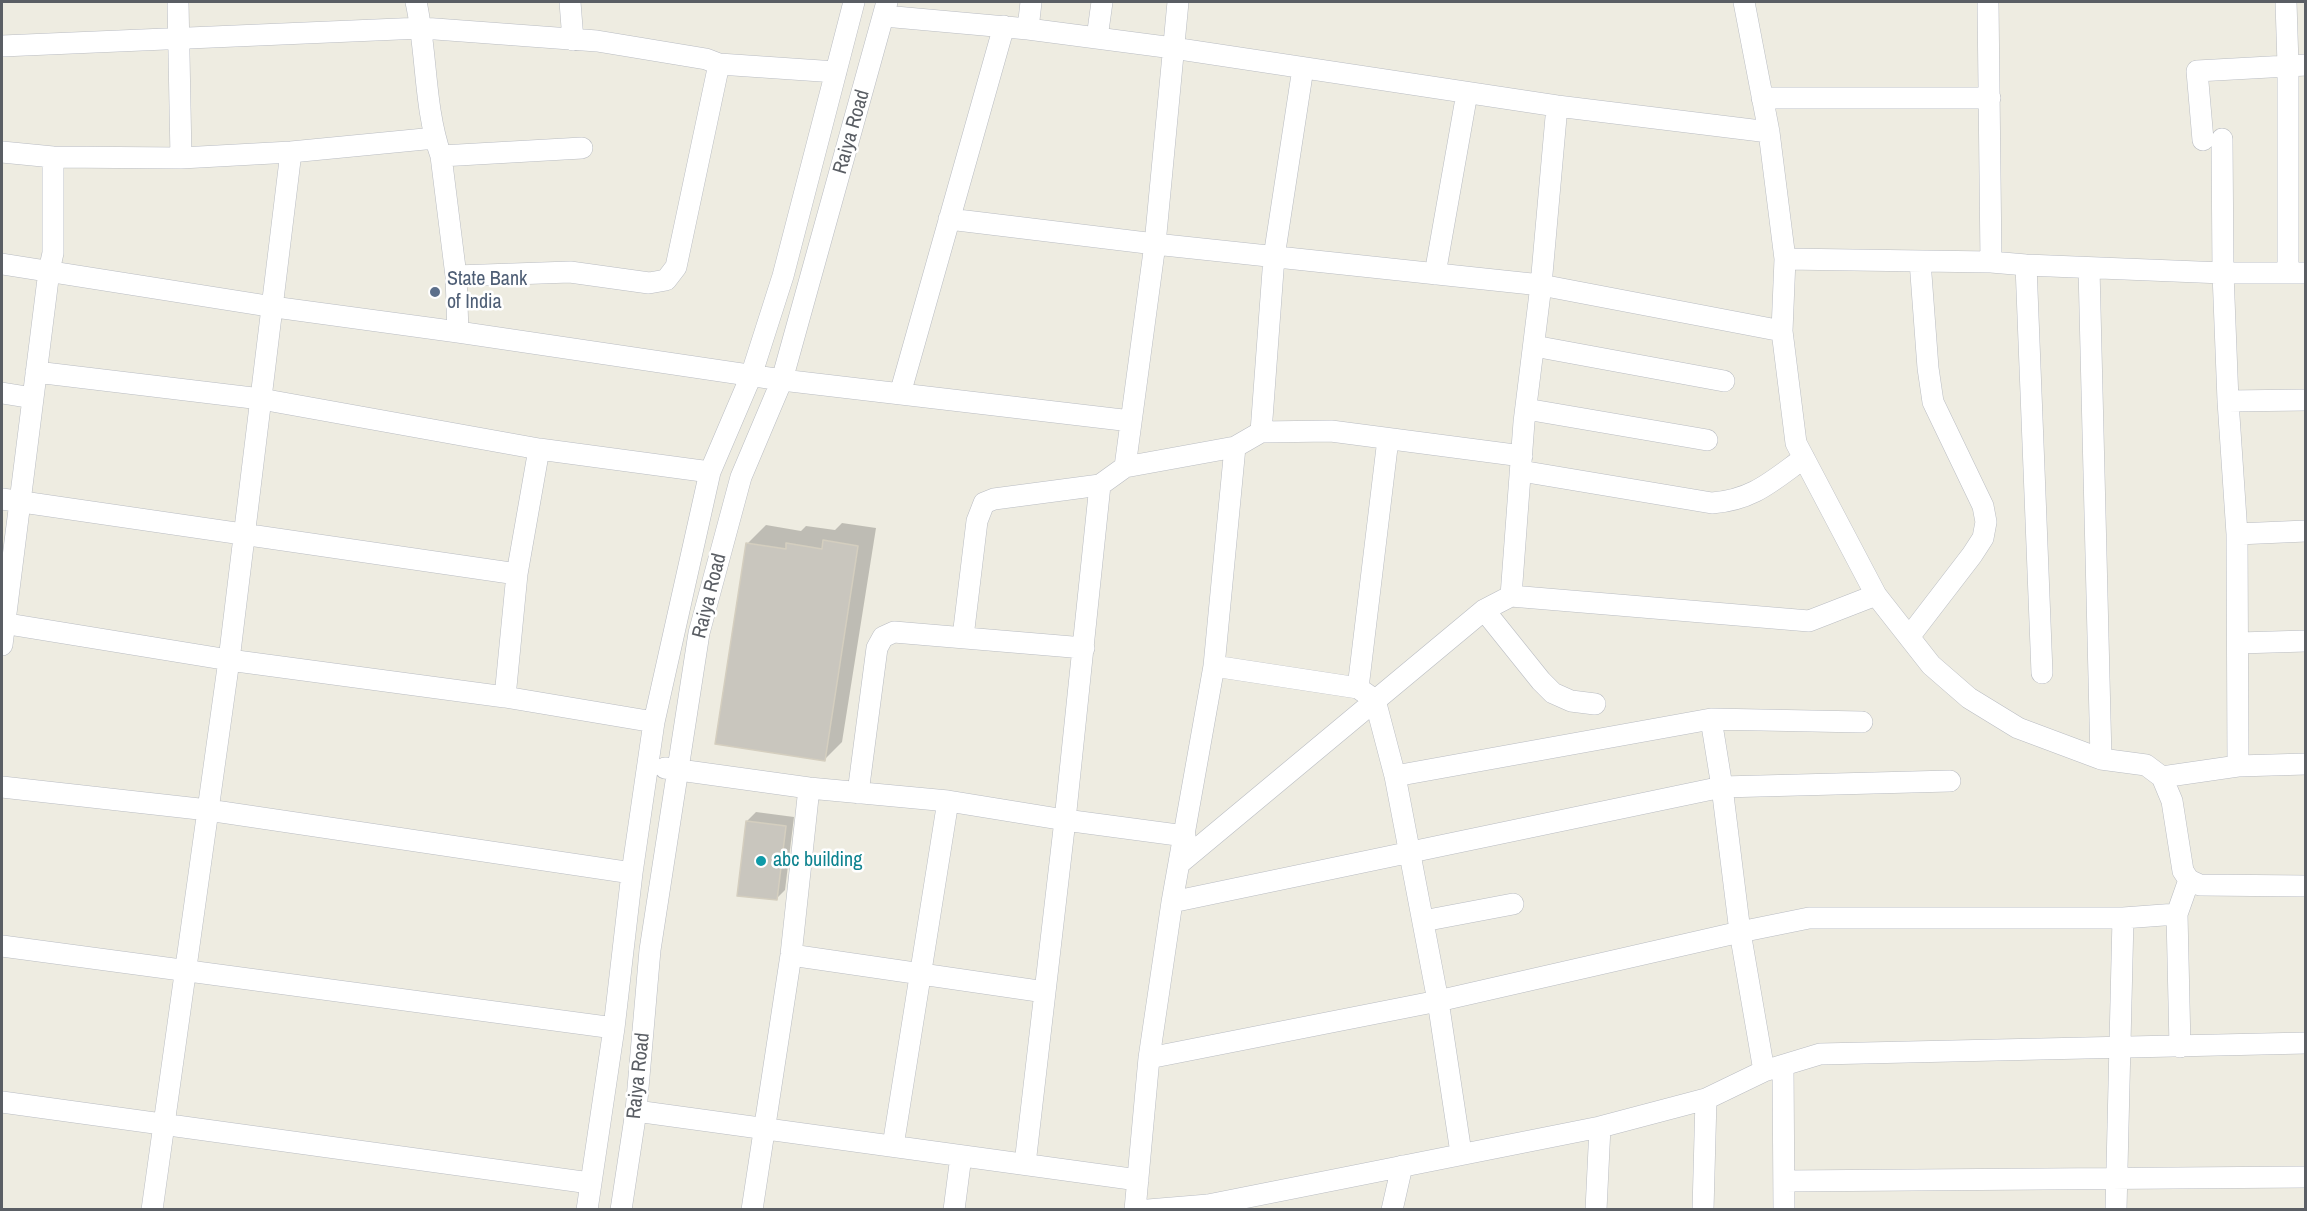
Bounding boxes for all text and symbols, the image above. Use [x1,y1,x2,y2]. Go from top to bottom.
street label: Raiya Road [829,87,875,177]
place label: State Bank of India [447,268,527,315]
marker: State Bank of India [428,285,442,299]
street label: Raiya Road [688,551,732,641]
place label: abc building [773,849,862,873]
marker: abc building [754,854,768,868]
street label: Raiya Road [623,1032,655,1120]

